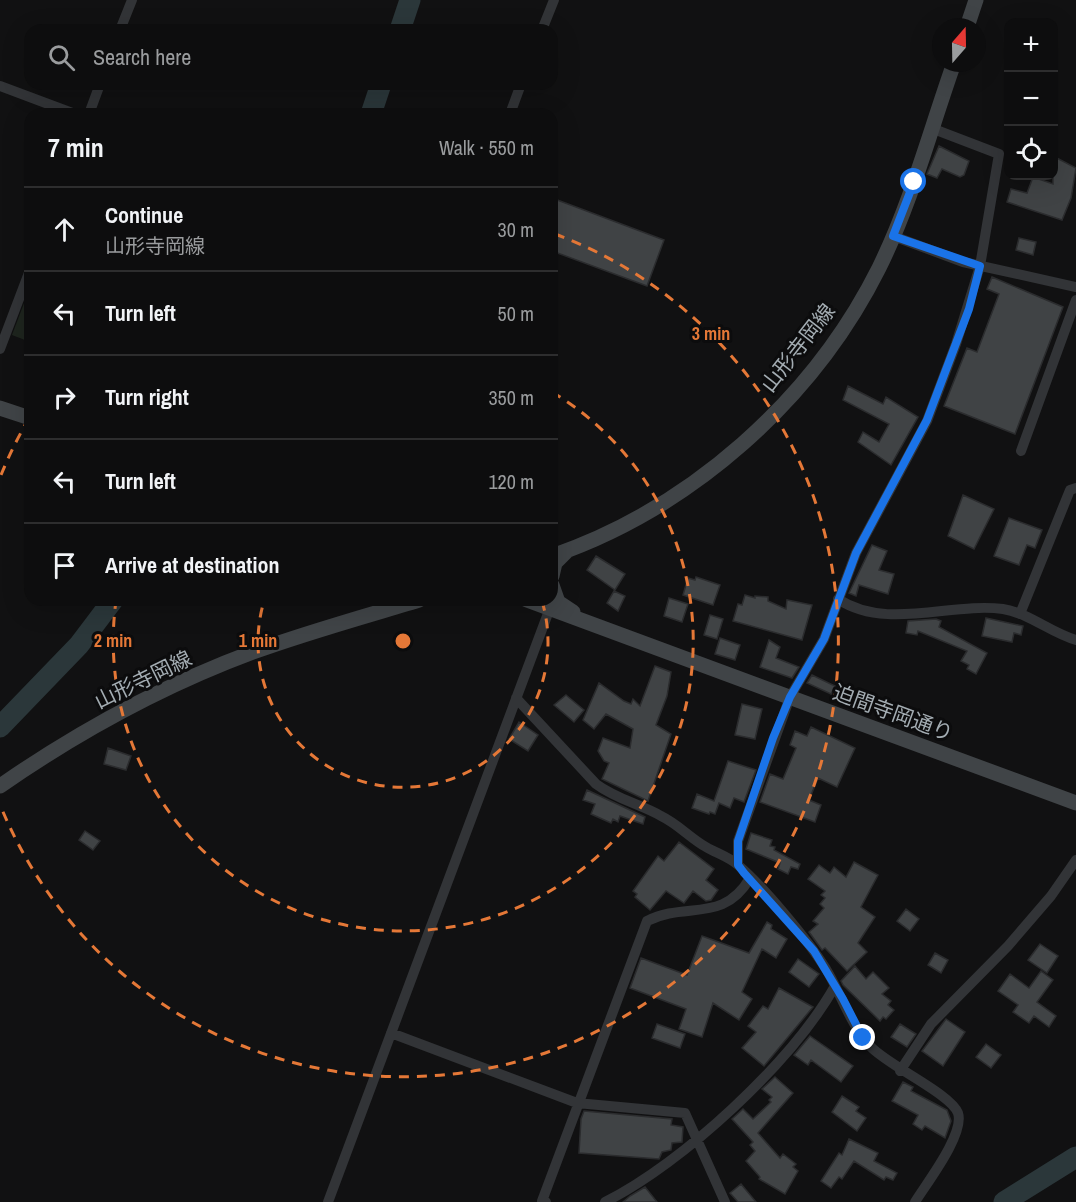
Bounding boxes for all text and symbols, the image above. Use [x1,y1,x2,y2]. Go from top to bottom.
north arrow [932,18,986,72]
map controls [1004,18,1058,180]
button: + [1004,18,1058,72]
search box [24,24,558,90]
icon: search [45,41,78,74]
text: Search here [93,42,191,72]
button: − [1004,72,1058,126]
button: locate [1004,126,1058,180]
text: 7 min [48,130,104,165]
text: Walk · 550 m [439,134,534,161]
route start [900,168,926,194]
text: Continue [105,200,183,230]
icon: ahead [48,213,81,246]
text: 30 m [498,216,534,243]
text: 山形寺岡線 [105,232,205,259]
icon: left [48,297,81,330]
street label: 山形寺岡線 [754,297,841,398]
text: Turn left [105,298,176,328]
text: 50 m [498,300,534,327]
text: 3 min [692,321,730,346]
icon: right [48,381,81,414]
text: Turn right [105,382,189,412]
text: 350 m [488,384,534,411]
icon: left [48,465,81,498]
text: Turn left [105,466,176,496]
text: 120 m [488,468,534,495]
icon: arrive [48,549,81,582]
text: Arrive at destination [105,550,279,580]
text: 2 min [94,628,132,653]
text: 1 min [239,628,277,653]
centre of rings [393,631,413,651]
street label: 山形寺岡線 [89,644,196,716]
street label: 迫間寺岡通り [829,677,957,748]
route end [849,1024,875,1050]

